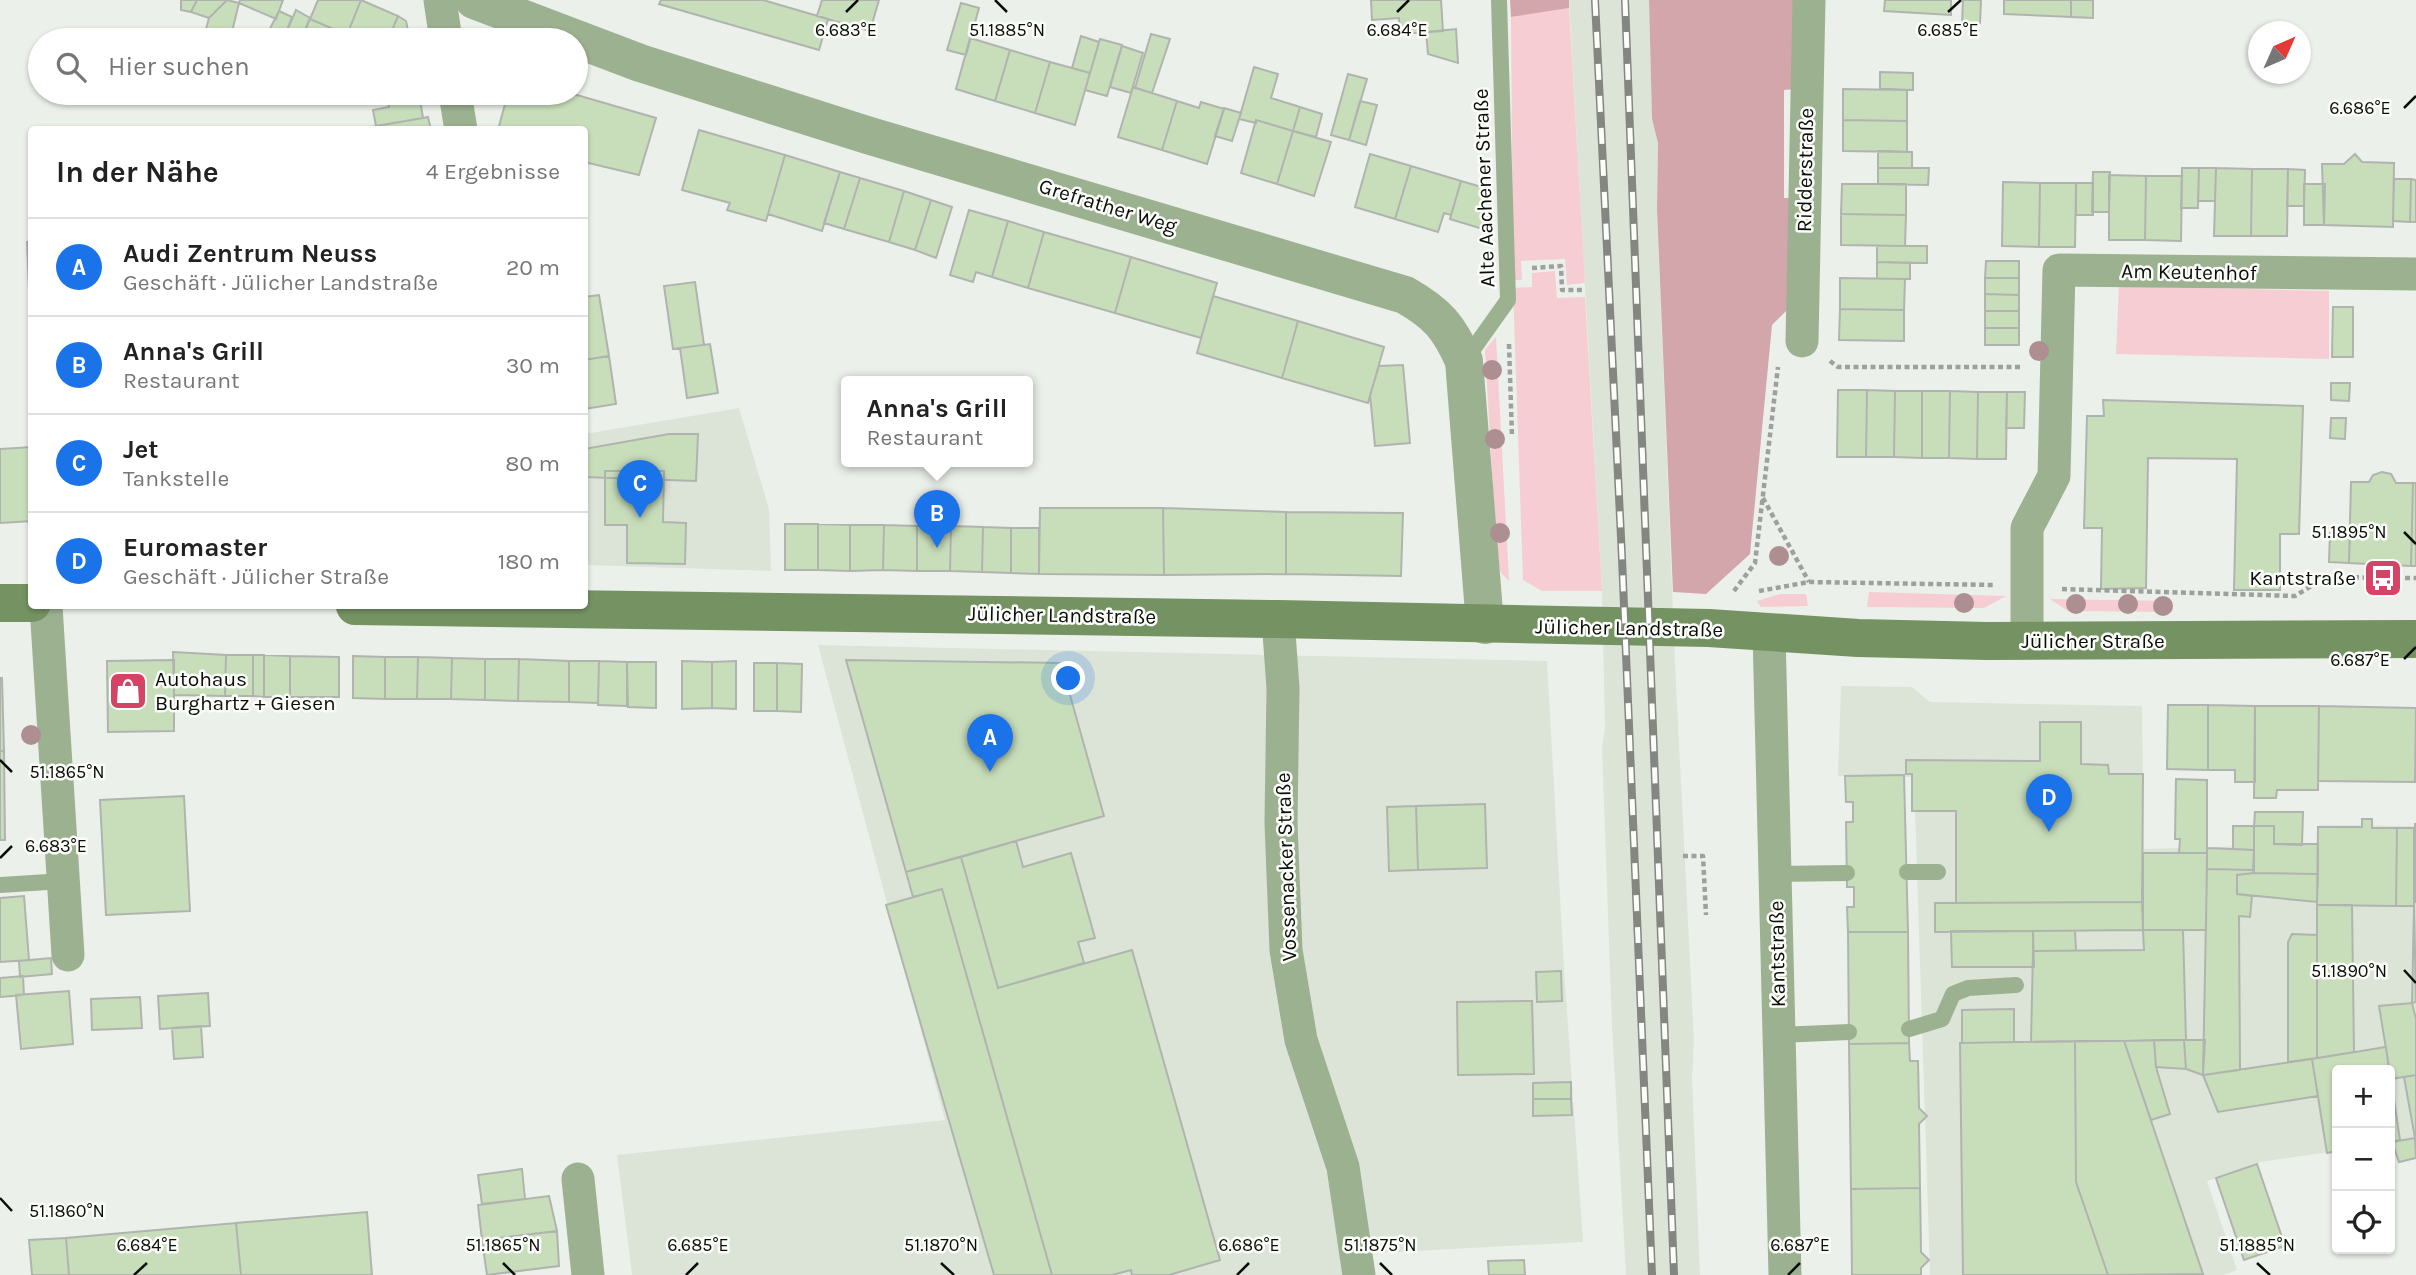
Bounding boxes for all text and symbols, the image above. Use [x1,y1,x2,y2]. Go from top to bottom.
text: 6.683°E [815,19,877,41]
text: 51.1885°N [969,19,1045,41]
text: 6.684°E [1366,19,1428,41]
text: 6.685°E [1917,19,1979,41]
north arrow [2248,21,2311,84]
search box [28,28,588,105]
icon: search [52,48,90,86]
text: Hier suchen [108,51,250,82]
street label: Alte Aachener Straße [1469,88,1499,288]
text: 6.686°E [2329,97,2391,119]
street label: Ridderstraße [1792,108,1818,232]
text: In der Nähe [56,154,219,190]
text: 4 Ergebnisse [426,158,560,185]
street label: Grefrather Weg [1036,174,1180,238]
text: Audi Zentrum Neuss [123,238,377,269]
text: A [72,254,86,281]
text: 20 m [506,254,560,281]
street label: Am Keutenhof [2121,259,2258,285]
text: Geschäft · Jülicher Landstraße [123,269,438,296]
text: Anna's Grill [123,336,264,367]
text: B [72,352,86,379]
text: 30 m [506,352,560,379]
text: Restaurant [123,367,240,394]
popup [841,376,1033,467]
text: Anna's Grill [867,393,1008,424]
text: Restaurant [867,424,983,451]
text: Jet [123,434,159,465]
text: C [72,450,86,477]
text: 80 m [505,450,560,477]
pin: C [617,460,663,518]
text: Tankstelle [123,465,229,492]
pin: B [914,490,960,548]
text: 51.1895°N [2311,521,2387,543]
text: Euromaster [123,532,267,563]
text: D [71,548,87,575]
text: 180 m [498,548,560,575]
bus stop icon: Kantstraße [2362,557,2404,599]
text: Geschäft · Jülicher Straße [123,563,389,590]
place label: Kantstraße [2249,566,2356,590]
street label: Jülicher Landstraße [968,601,1156,629]
street label: Jülicher Landstraße [1535,614,1723,642]
street label: Jülicher Straße [2021,629,2165,653]
text: 6.687°E [2330,649,2390,671]
your location [1051,661,1085,695]
place label: Autohaus Burghartz + Giesen [155,667,336,715]
shop icon: Autohaus Burghartz + Giesen [107,670,149,712]
pin: A [967,714,1013,772]
text: 51.1865°N [29,761,105,783]
street label: Vossenacker Straße [1271,772,1301,962]
pin: D [2026,774,2072,832]
text: 6.683°E [25,835,87,857]
street label: Kantstraße [1764,900,1790,1008]
text: 51.1890°N [2311,960,2387,982]
map controls [2332,1065,2395,1254]
button: + [2332,1065,2395,1128]
button: − [2332,1128,2395,1191]
button: locate [2332,1191,2395,1254]
text: 51.1860°N [29,1200,105,1222]
text: 6.684°E [116,1234,178,1256]
text: 51.1865°N [465,1234,541,1256]
text: 6.685°E [667,1234,729,1256]
text: 51.1870°N [904,1234,978,1256]
text: 6.686°E [1218,1234,1280,1256]
text: 51.1875°N [1343,1234,1417,1256]
text: 6.687°E [1770,1234,1830,1256]
text: 51.1885°N [2219,1234,2295,1256]

